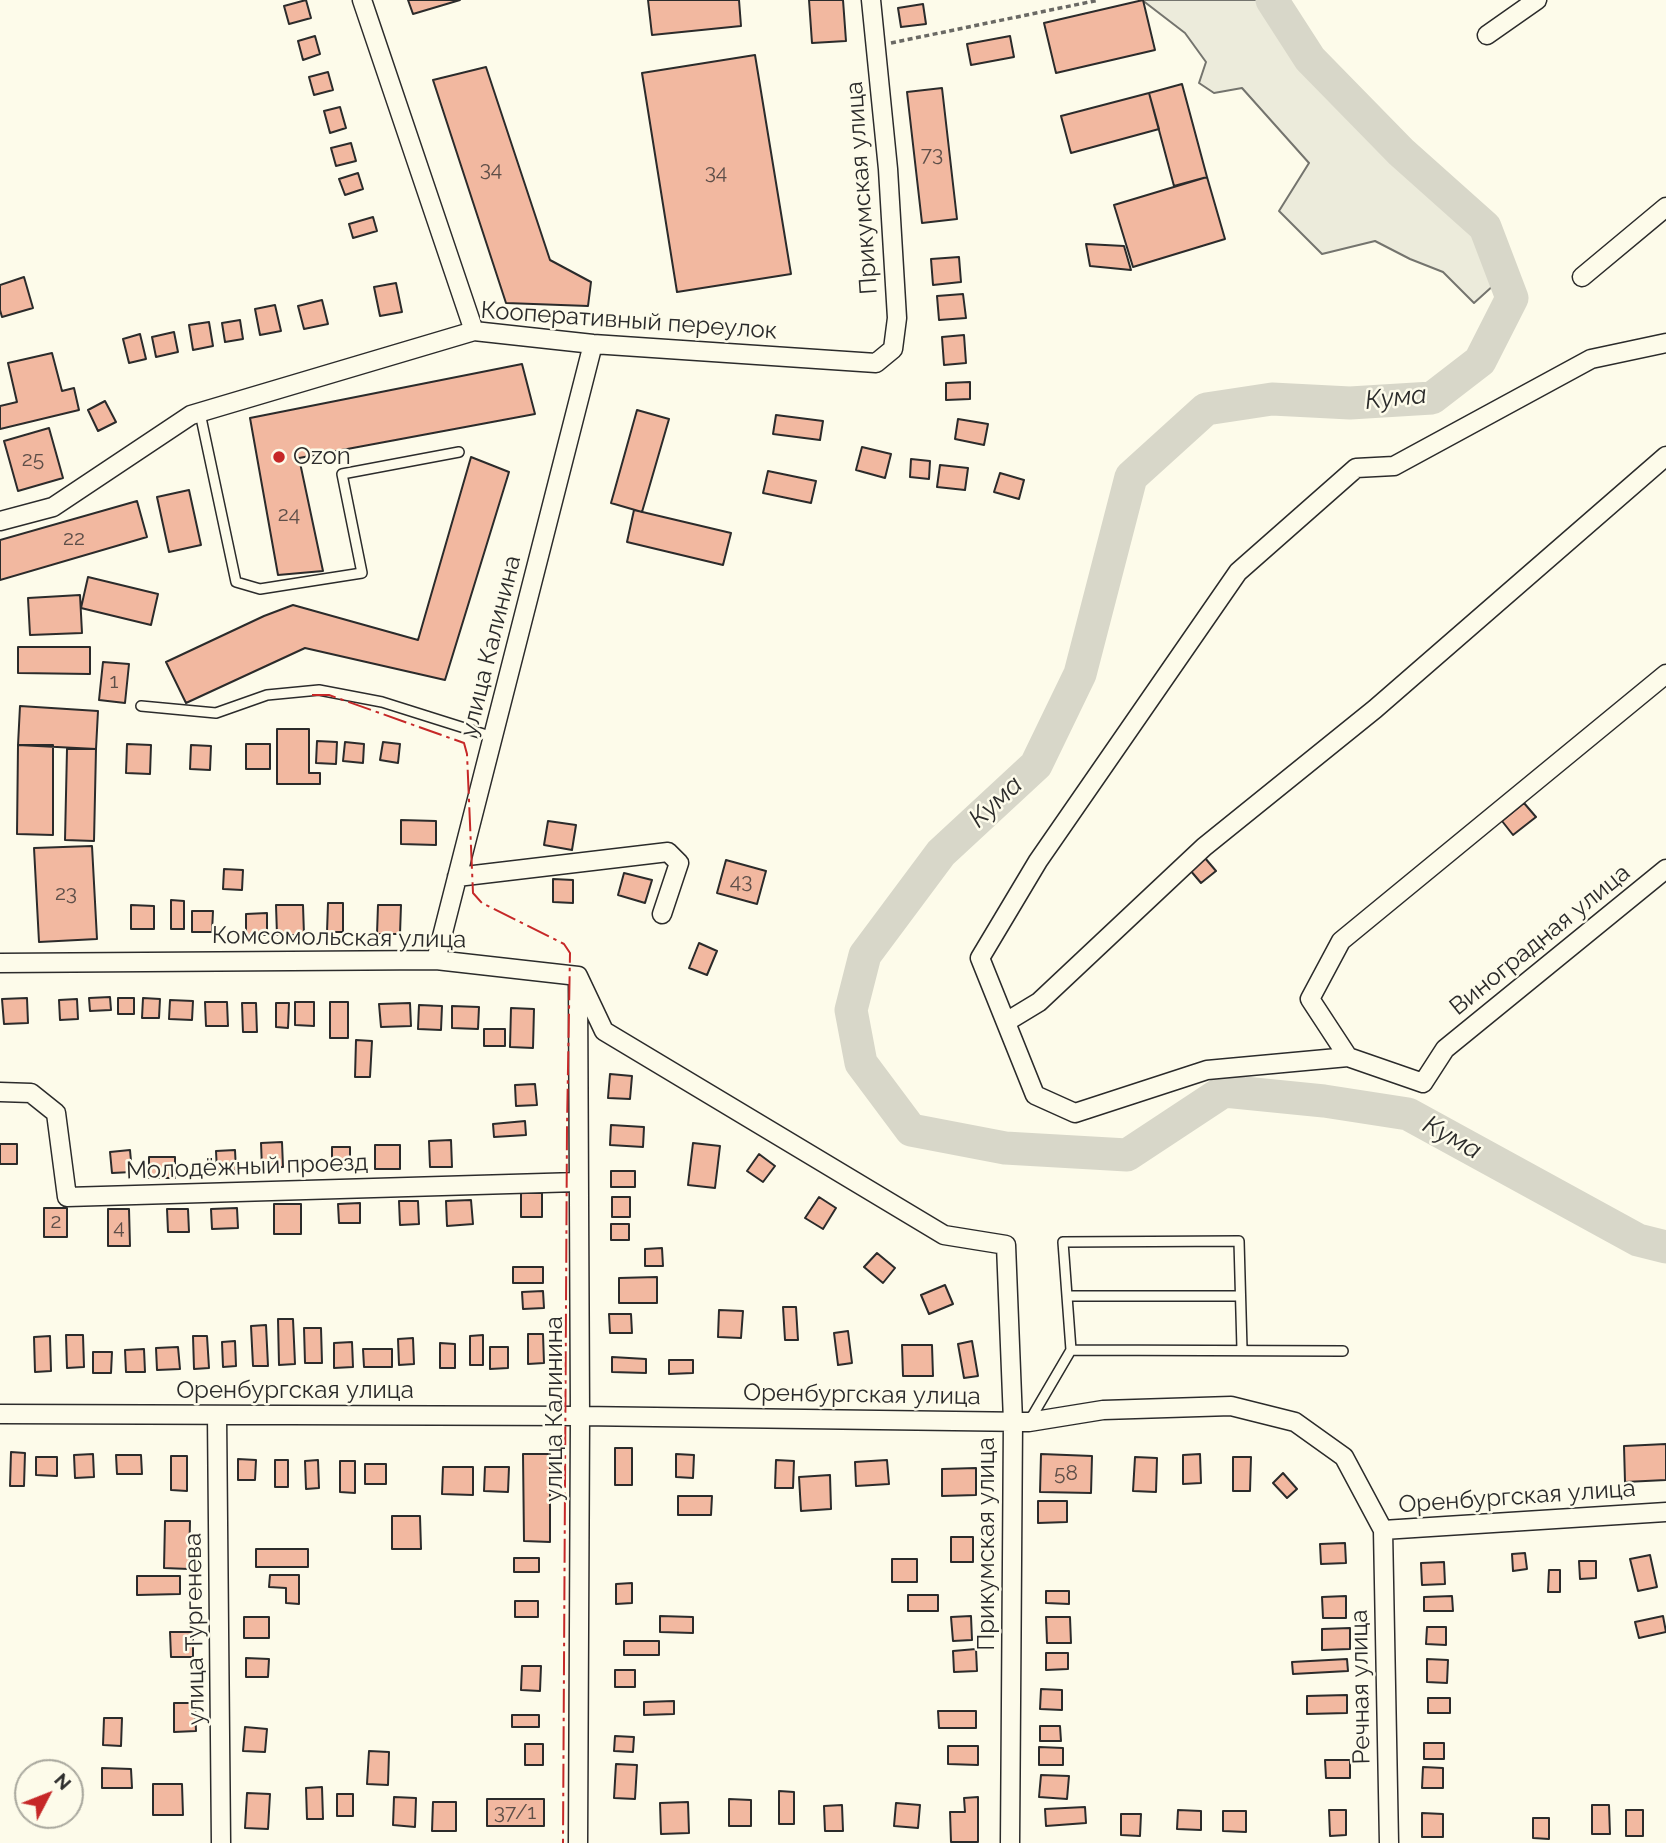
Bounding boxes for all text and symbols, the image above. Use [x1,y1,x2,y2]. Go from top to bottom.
street label: Прикумская улица [840,80,884,296]
house number: 73 [921,142,943,168]
house number: 34 [480,157,502,183]
house number: 34 [705,160,727,186]
street label: Кооперативный переулок [480,296,778,346]
water label: Кума [1364,379,1428,417]
place label: Ozon [293,443,351,471]
house number: 25 [22,447,44,473]
marker: Ozon [271,449,287,465]
house number: 24 [278,502,300,528]
house number: 22 [63,526,85,552]
street label: улица Калинина [455,553,527,739]
house number: 1 [110,669,118,695]
water label: Кума [963,770,1029,834]
street label: Виноградная улица [1444,858,1636,1022]
house number: 43 [730,869,752,895]
house number: 23 [55,881,77,907]
street label: Комсомольская улица [212,921,466,955]
water label: Кума [1417,1109,1487,1167]
street label: Молодёжный проезд [125,1148,369,1186]
house number: 2 [51,1209,61,1235]
house number: 4 [113,1215,125,1241]
street label: улица Калинина [541,1316,569,1502]
street label: Оренбургская улица [176,1377,414,1405]
street label: Оренбургская улица [743,1379,981,1411]
street label: Прикумская улица [973,1437,1001,1651]
house number: 58 [1054,1461,1078,1487]
street label: Оренбургская улица [1397,1474,1637,1520]
street label: улица Тургенева [179,1533,211,1725]
street label: Речная улица [1345,1609,1377,1765]
north arrow [14,1759,84,1829]
text: N [50,1769,76,1794]
house number: 37/1 [494,1800,536,1826]

